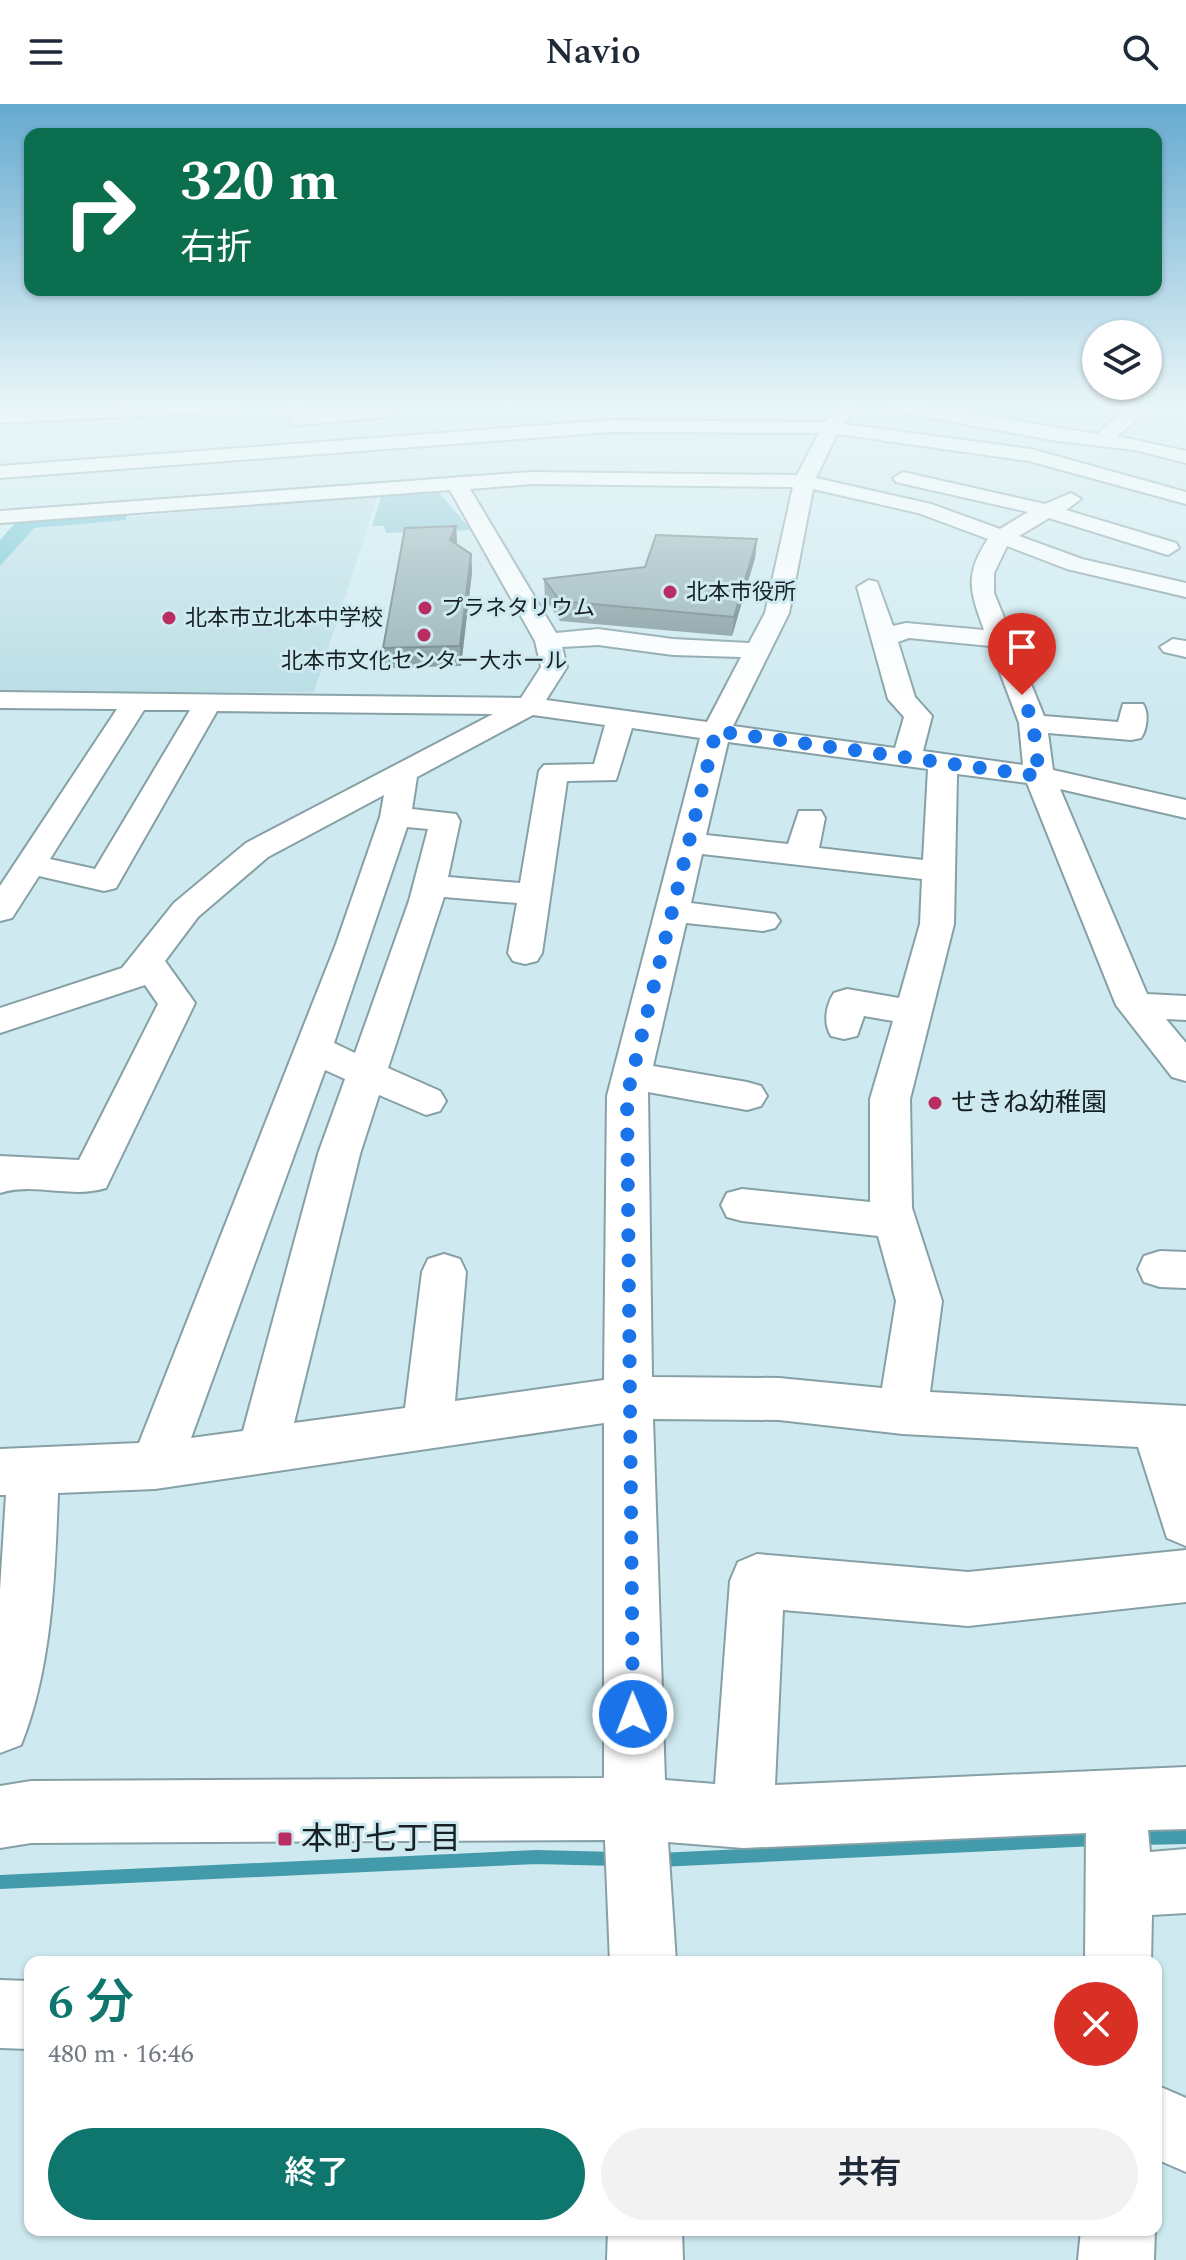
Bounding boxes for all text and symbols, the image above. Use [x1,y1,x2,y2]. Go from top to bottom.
text: Navio [545,25,641,80]
icon: menu [24,30,68,74]
icon: search [1118,30,1162,74]
text: 320 m [180,140,339,225]
icon: right [48,160,152,264]
text: 右折 [180,221,252,276]
map controls [1082,320,1162,400]
button: layers [1082,320,1162,400]
place label: 北本市役所 [686,576,796,609]
marker: 北本市役所 [661,583,679,601]
place label: プラネタリウム [441,592,595,625]
marker: プラネタリウム [416,599,434,617]
place label: 北本市立北本中学校 [185,602,383,635]
marker: 北本市立北本中学校 [160,609,178,627]
pin [988,613,1056,695]
icon: arrive [1000,625,1044,669]
marker: 北本市文化センター大ホール [415,626,433,644]
place label: 北本市文化センター大ホール [281,645,567,678]
place label: せきね幼稚園 [951,1083,1107,1123]
marker: せきね幼稚園 [926,1094,944,1112]
position arrow [591,1672,675,1756]
place label: 本町七丁目 [301,1815,461,1864]
marker: 本町七丁目 [276,1830,294,1848]
text: 6 分 [48,1967,134,2040]
button: close [1054,1982,1138,2066]
text: 480 m · 16:46 [48,2034,194,2074]
button: 終了 [48,2128,585,2220]
button: 共有 [601,2128,1138,2220]

